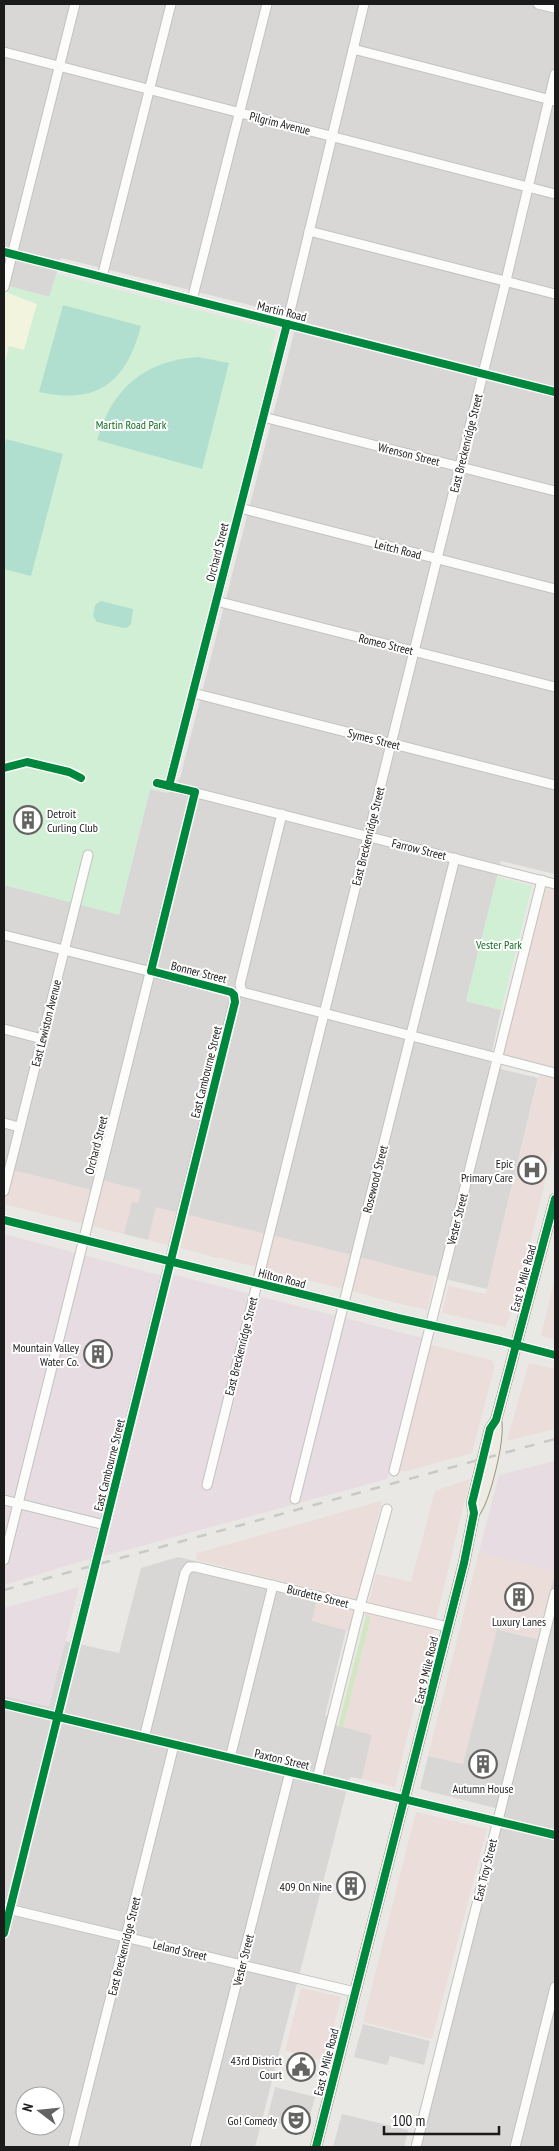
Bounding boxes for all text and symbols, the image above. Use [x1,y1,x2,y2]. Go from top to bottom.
street label: Pilgrim Avenue [248,108,312,138]
street label: Martin Road [256,298,308,324]
street label: East Breckenridge Street [446,391,486,494]
park label: Martin Road Park [96,417,167,432]
street label: Wrenson Street [377,439,442,469]
street label: Orchard Street [202,520,232,583]
street label: Leitch Road [373,536,423,562]
street label: Romeo Street [357,630,416,658]
street label: Symes Street [346,725,403,753]
street label: East Breckenridge Street [348,784,388,887]
building icon: Detroit Curling Club [13,805,43,835]
place label: Detroit Curling Club [47,806,98,835]
street label: Farrow Street [390,835,448,863]
park label: Vester Park [475,937,522,952]
street label: Bonner Street [170,958,229,986]
street label: East Lewiston Avenue [28,978,64,1068]
street label: East Cambourne Street [187,1024,225,1120]
street label: Orchard Street [81,1113,111,1176]
street label: Rosewood Street [359,1143,391,1214]
hospital icon: Epic Primary Care [517,1155,547,1185]
place label: Epic Primary Care [461,1156,514,1185]
street label: Vester Street [443,1191,471,1247]
street label: East 9 Mile Road [507,1243,539,1313]
street label: Hilton Road [257,1265,307,1291]
street label: East Breckenridge Street [221,1294,261,1397]
building icon: Mountain Valley Water Co. [83,1339,113,1369]
place label: Mountain Valley Water Co. [13,1340,79,1369]
street label: East Cambourne Street [90,1417,128,1513]
street label: Burdette Street [286,1581,351,1611]
building icon: Luxury Lanes [504,1582,534,1612]
place label: Luxury Lanes [492,1614,546,1629]
street label: East 9 Mile Road [411,1635,441,1705]
street label: Paxton Street [253,1745,312,1773]
building icon: Autumn House [468,1749,498,1779]
place label: Autumn House [453,1781,513,1796]
street label: East Troy Street [470,1837,500,1903]
building icon: 409 On Nine [336,1871,366,1901]
place label: 409 On Nine [280,1879,332,1894]
street label: East Breckenridge Street [104,1894,144,1997]
street label: Vester Street [229,1932,257,1988]
street label: Leland Street [152,1937,209,1964]
street label: East 9 Mile Road [310,2027,342,2097]
public building icon: 43rd District Court [286,2052,316,2082]
place label: 43rd District Court [230,2053,283,2082]
north arrow [15,2086,65,2136]
text: N [18,2101,37,2114]
scale bar [384,2104,499,2136]
theatre icon: Go! Comedy [281,2105,311,2135]
text: 100 m [392,2111,425,2130]
place label: Go! Comedy [228,2113,277,2128]

